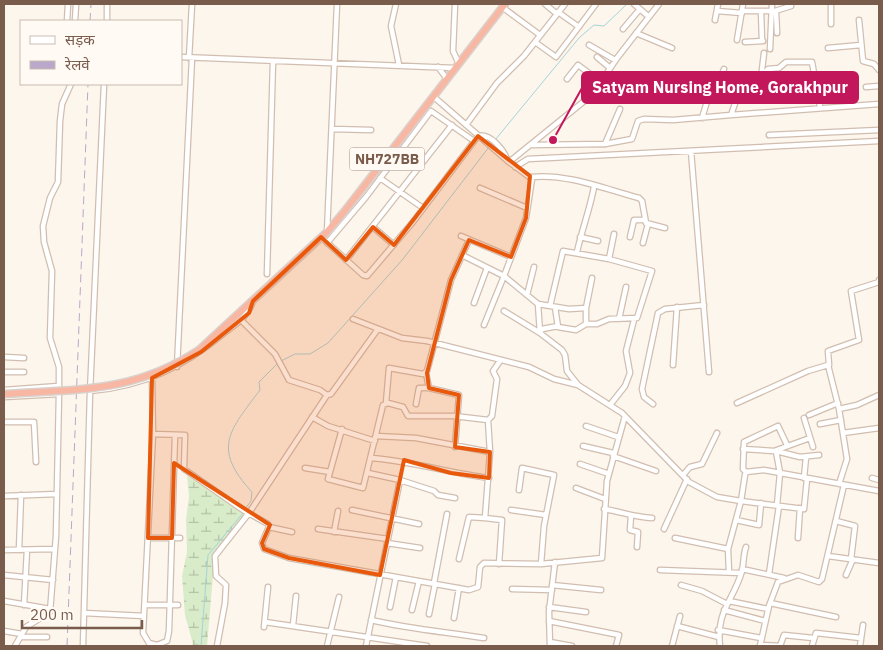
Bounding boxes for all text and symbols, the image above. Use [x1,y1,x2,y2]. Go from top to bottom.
legend [20,20,182,85]
text: सड़क [65,30,95,49]
text: रेलवे [64,55,90,74]
callout: Satyam Nursing Home, Gorakhpur [582,72,858,103]
text: Satyam Nursing Home, Gorakhpur [592,77,848,97]
road number: NH727BB [350,148,424,170]
scale bar [22,598,142,630]
text: 200 m [30,605,74,624]

